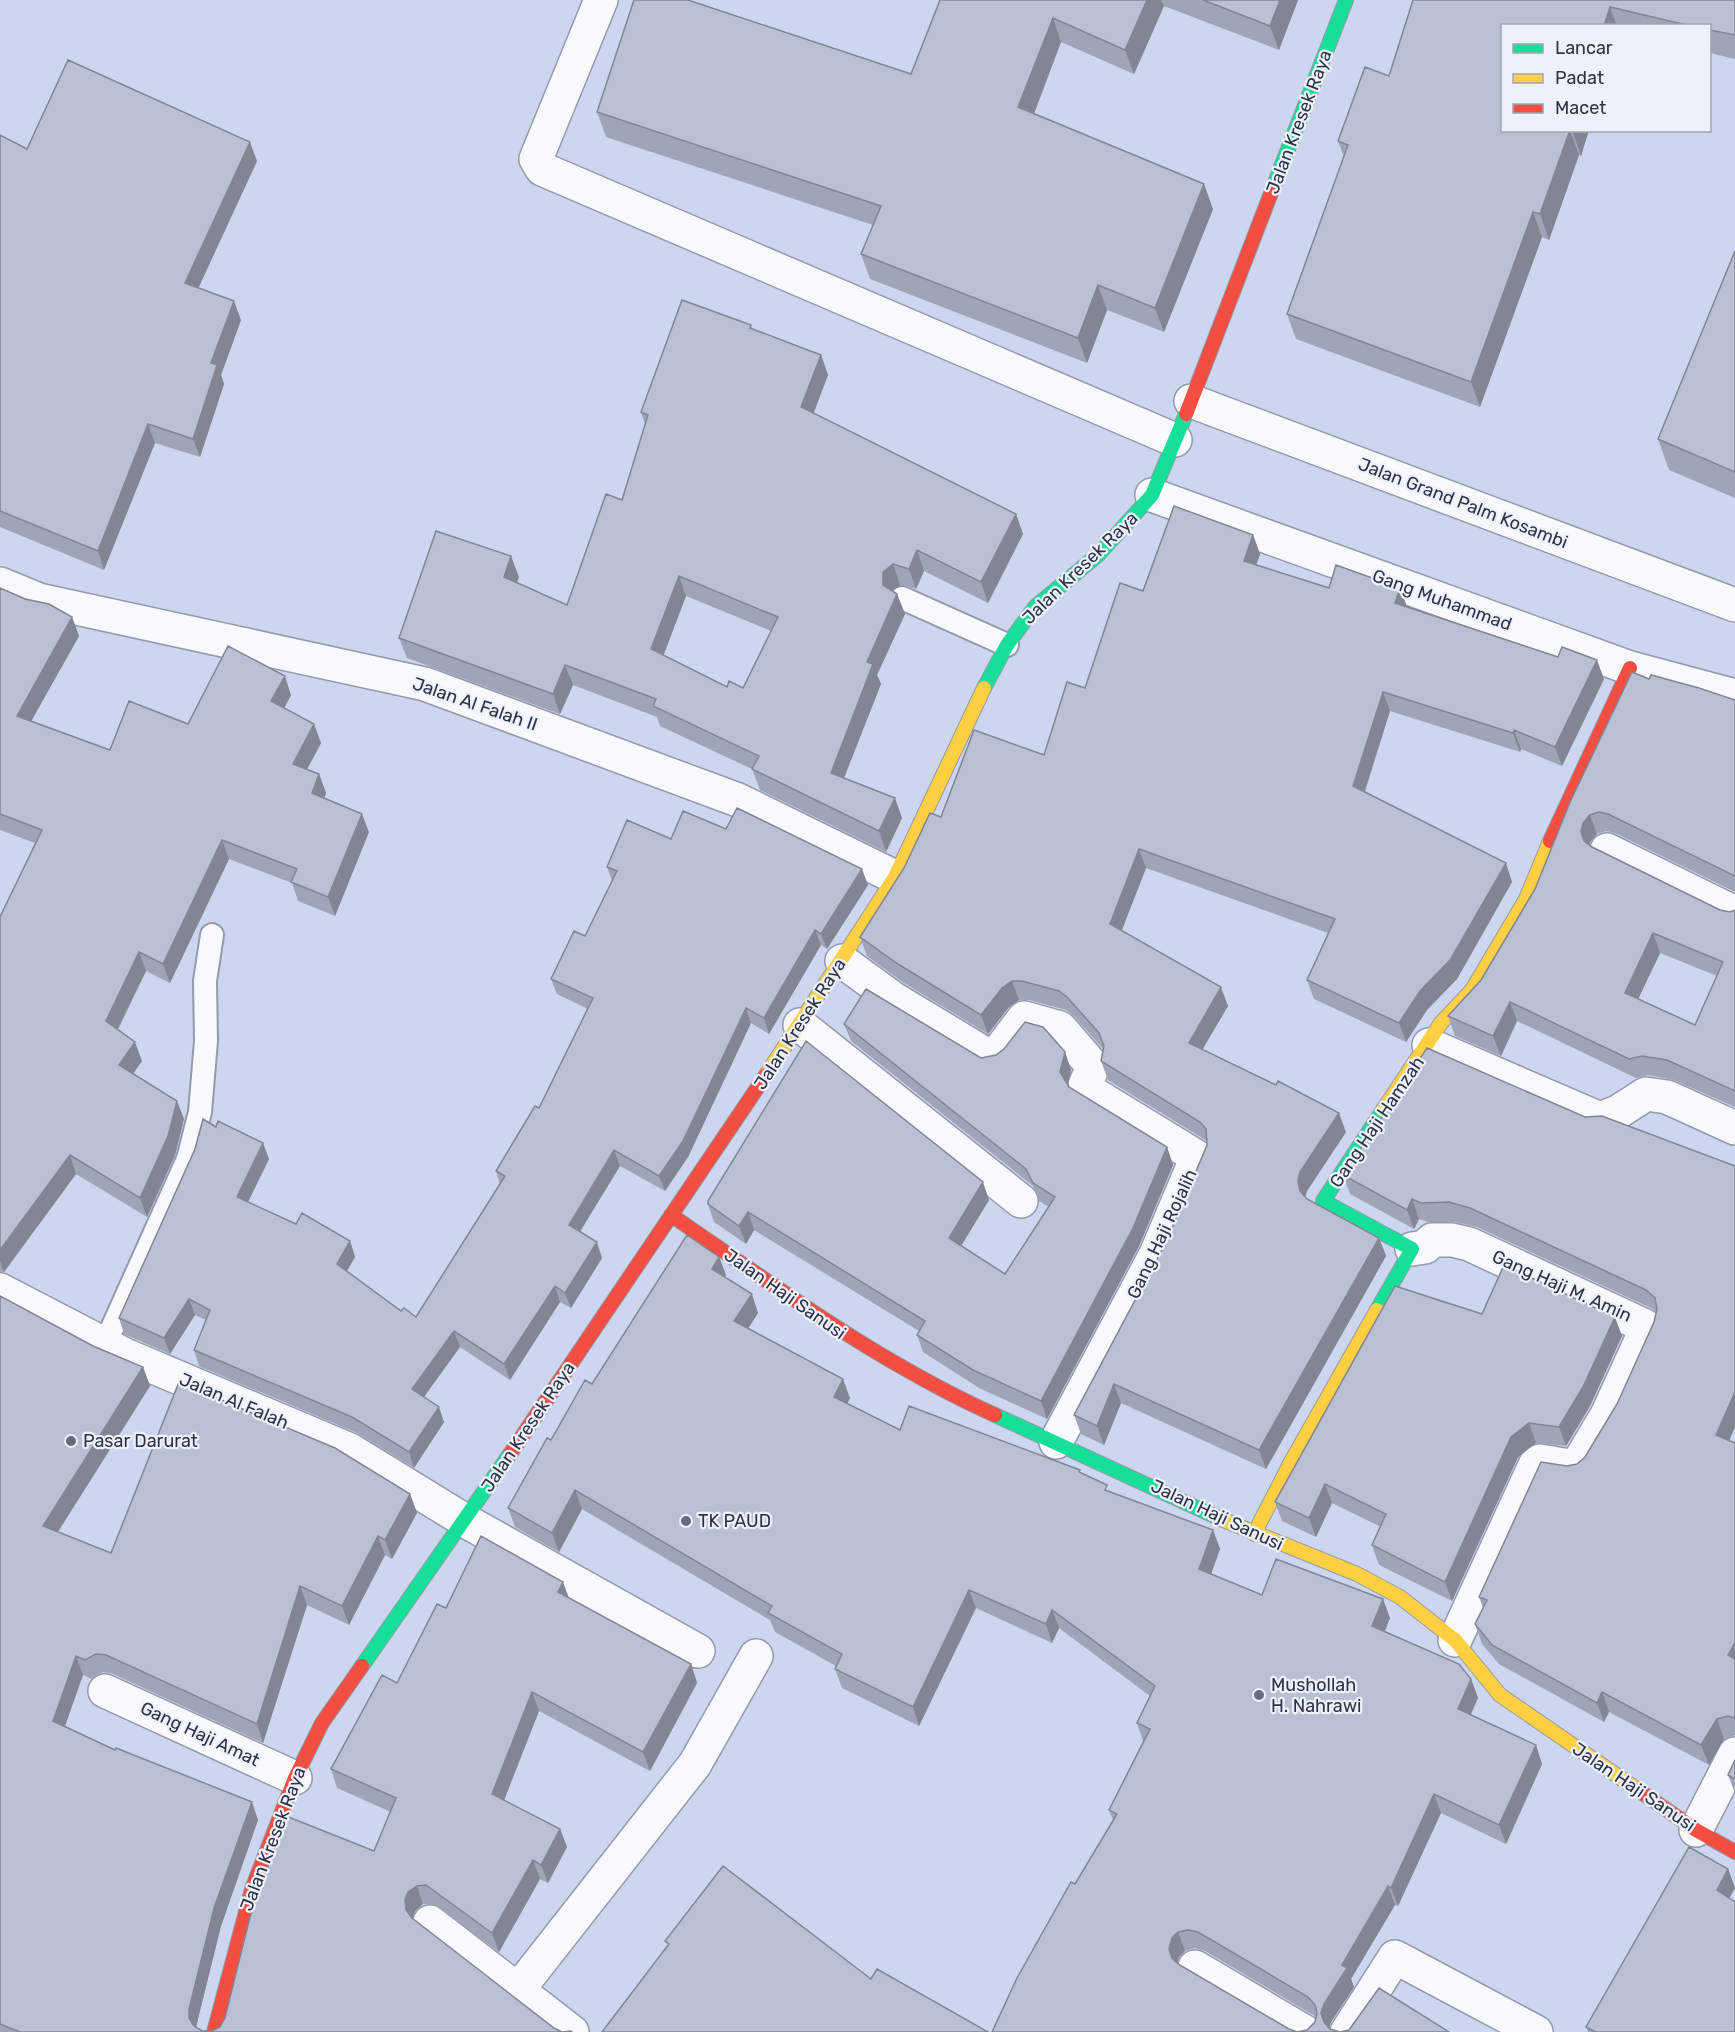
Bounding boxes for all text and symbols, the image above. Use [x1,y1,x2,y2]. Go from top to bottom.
legend [1501,24,1711,132]
text: Lancar [1555,37,1613,59]
street label: Jalan Kresek Raya [1261,47,1337,197]
text: Padat [1555,67,1604,89]
text: Macet [1555,97,1606,119]
street label: Jalan Grand Palm Kosambi [1355,453,1571,553]
street label: Jalan Kresek Raya [1018,507,1142,629]
street label: Gang Muhammad [1369,565,1515,635]
street label: Jalan Al Falah II [410,672,540,736]
street label: Jalan Kresek Raya [749,954,851,1094]
street label: Gang Haji Hamzah [1325,1052,1429,1192]
street label: Gang Haji Rojalih [1122,1166,1202,1302]
street label: Jalan Haji Sanusi [720,1244,850,1344]
street label: Gang Haji M. Amin [1489,1245,1635,1327]
street label: Jalan Kresek Raya [476,1358,580,1496]
street label: Jalan Al Falah [176,1368,292,1434]
place label: Pasar Darurat [83,1430,198,1452]
marker: Pasar Darurat [64,1434,78,1448]
street label: Jalan Haji Sanusi [1147,1475,1287,1555]
place label: TK PAUD [698,1510,771,1532]
marker: TK PAUD [679,1514,693,1528]
place label: Mushollah H. Nahrawi [1271,1674,1361,1717]
marker: Mushollah H. Nahrawi [1252,1688,1266,1702]
street label: Gang Haji Amat [137,1697,263,1771]
street label: Jalan Haji Sanusi [1568,1738,1700,1836]
street label: Jalan Kresek Raya [235,1764,311,1914]

